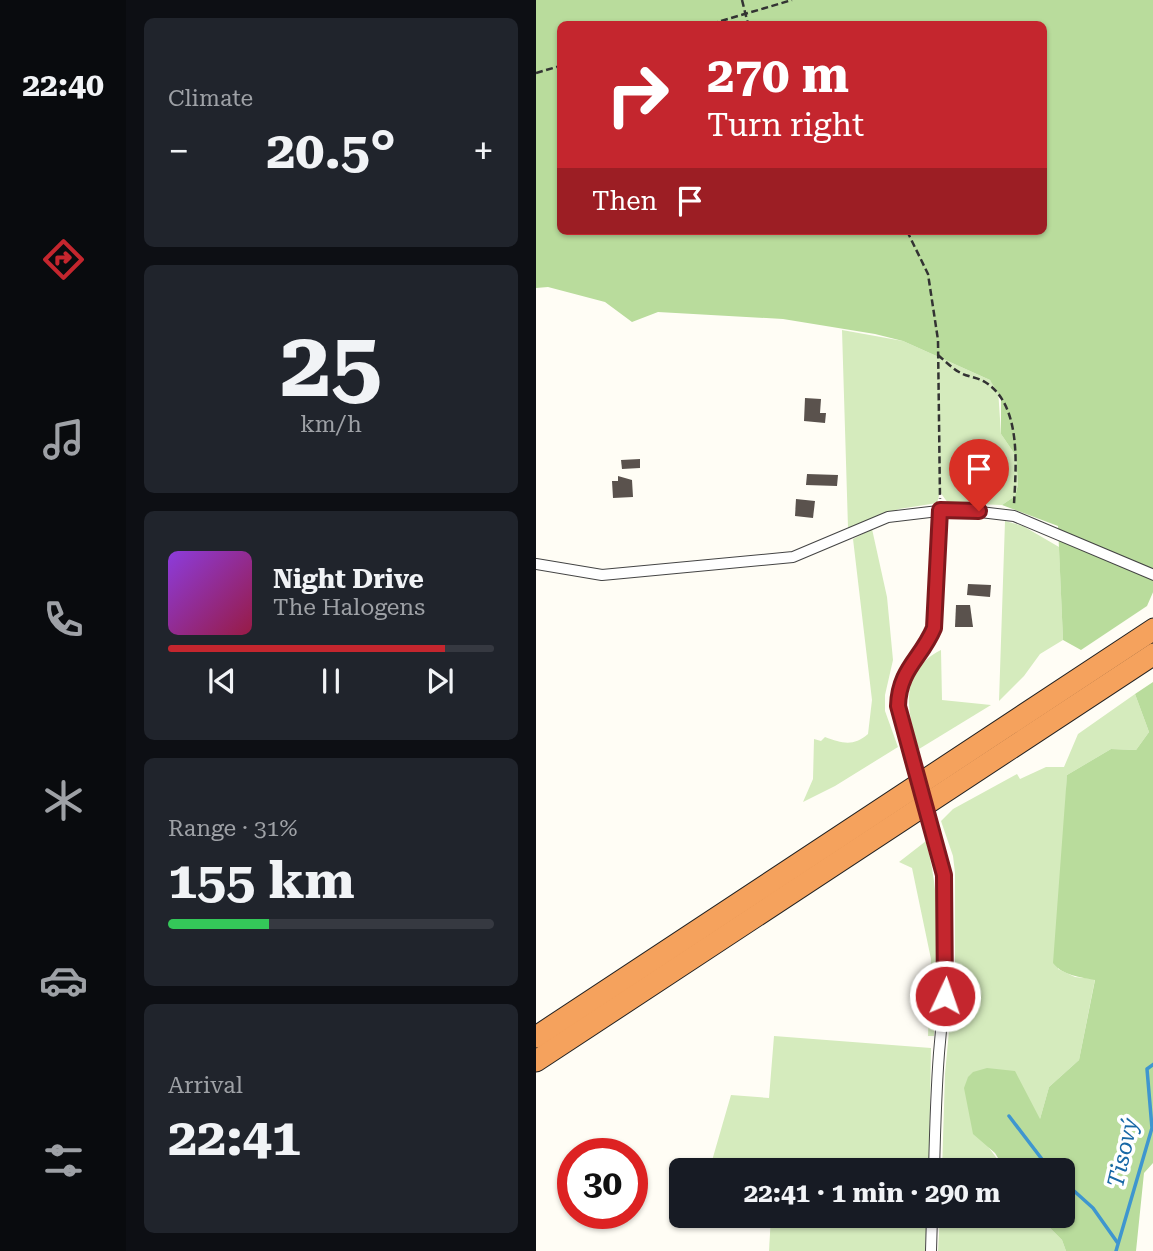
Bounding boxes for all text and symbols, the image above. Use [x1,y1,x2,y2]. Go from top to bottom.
text: 270 m [707,47,849,104]
icon: right [592,49,683,140]
text: 22:40 [22,66,104,104]
text: Climate [168,85,253,112]
text: Turn right [707,106,864,144]
text: 20.5° [266,120,396,181]
text: − [168,129,189,173]
text: + [473,129,494,173]
icon: arrive [671,182,709,220]
text: Then [592,186,657,216]
icon: directions [39,235,88,284]
text: 25 [280,312,382,418]
text: km/h [300,411,362,438]
icon: music [39,415,88,464]
pin [949,439,1009,511]
icon: arrive [960,450,998,488]
text: Night Drive [273,564,424,594]
text: The Halogens [273,594,425,621]
icon: phone [39,595,88,644]
icon: previous [203,662,241,700]
icon: pause [312,662,350,700]
icon: next [421,662,459,700]
icon: climate [39,776,88,825]
text: Range · 31% [168,815,297,842]
text: 155 km [168,850,355,911]
icon: car [39,956,88,1005]
position arrow [908,959,982,1033]
text: Arrival [168,1072,243,1099]
text: 22:41 [168,1107,301,1168]
water label: Tisový [1102,1114,1144,1190]
icon: filters [39,1136,88,1185]
speed limit sign: 30 [557,1138,648,1229]
text: 22:41 · 1 min · 290 m [744,1178,1000,1208]

